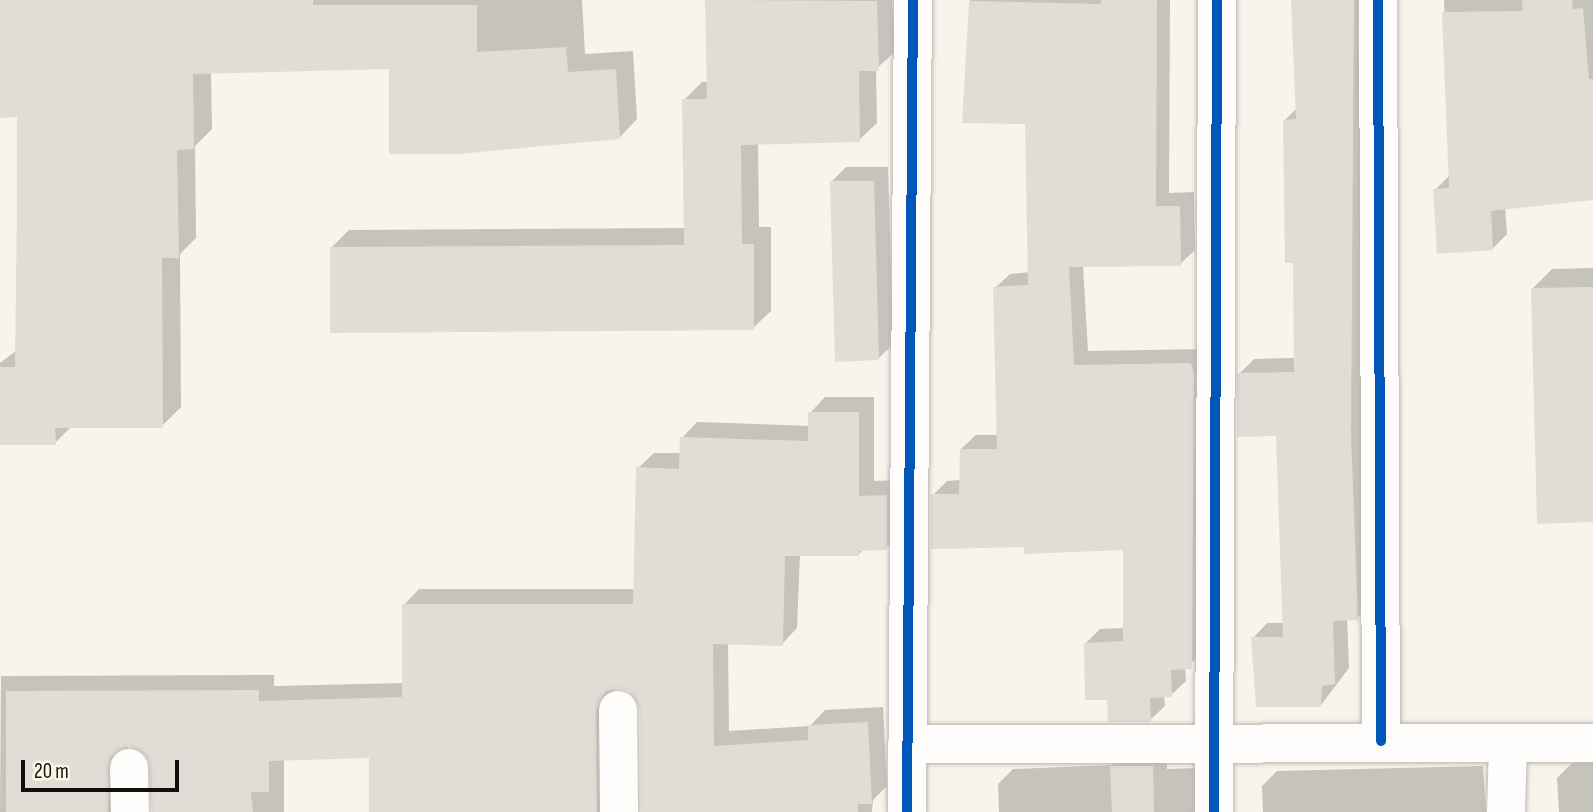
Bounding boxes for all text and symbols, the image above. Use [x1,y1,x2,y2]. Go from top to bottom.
scale bar [24,746,182,790]
text: 20 m [34,759,69,784]

